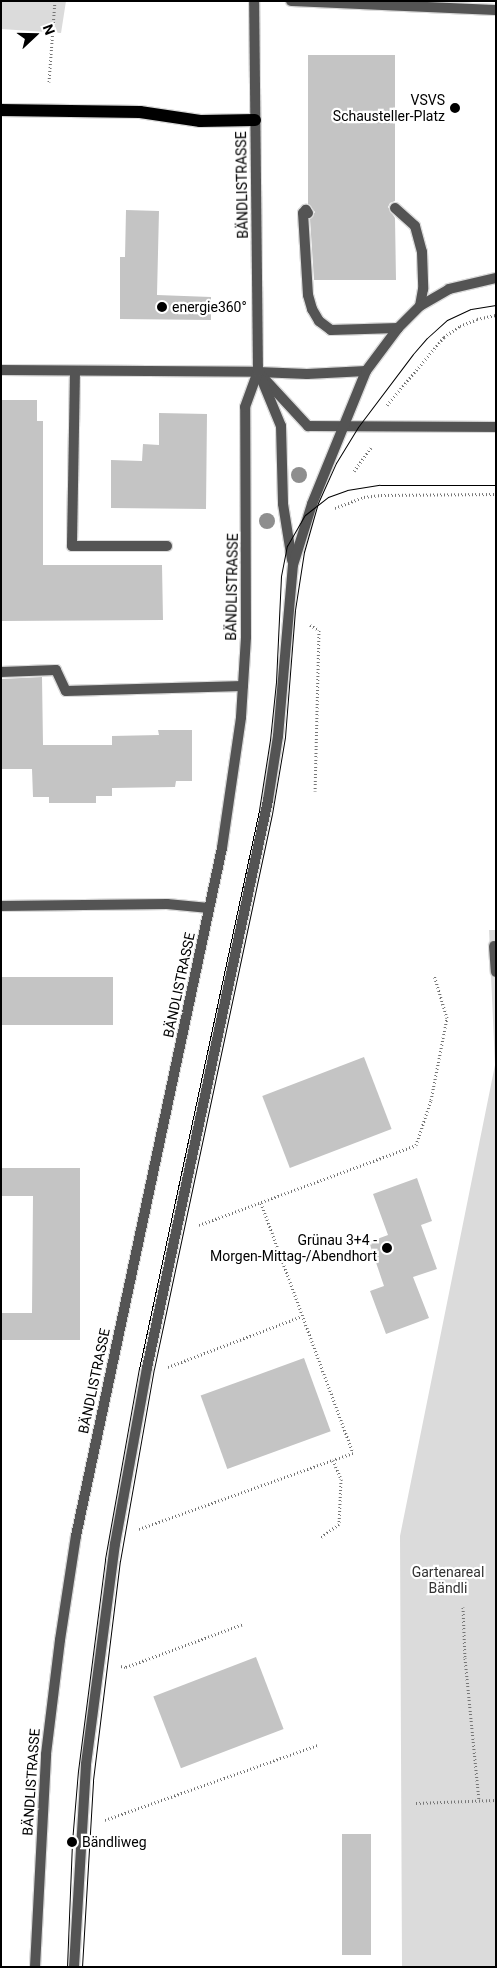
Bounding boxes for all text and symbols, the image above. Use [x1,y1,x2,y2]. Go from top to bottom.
north arrow [10,10,60,60]
text: N [40,22,58,37]
place label: VSVS Schausteller-Platz [333,92,445,124]
marker: VSVS Schausteller-Platz [449,102,461,114]
street label: BÄNDLISTRASSE [233,131,251,239]
place label: energie360° [172,299,247,315]
marker: energie360° [156,301,168,313]
street label: BÄNDLISTRASSE [223,533,241,641]
street label: BÄNDLISTRASSE [160,931,198,1039]
place label: Grünau 3+4 - Morgen-Mittag-/Abendhort [210,1232,377,1264]
marker: Grünau 3+4 - Morgen-Mittag-/Abendhort [381,1242,393,1254]
street label: BÄNDLISTRASSE [75,1327,113,1435]
park label: Gartenareal Bändli [412,1564,484,1596]
street label: BÄNDLISTRASSE [19,1728,43,1836]
place label: Bändliweg [82,1834,147,1850]
marker: Bändliweg [66,1836,78,1848]

